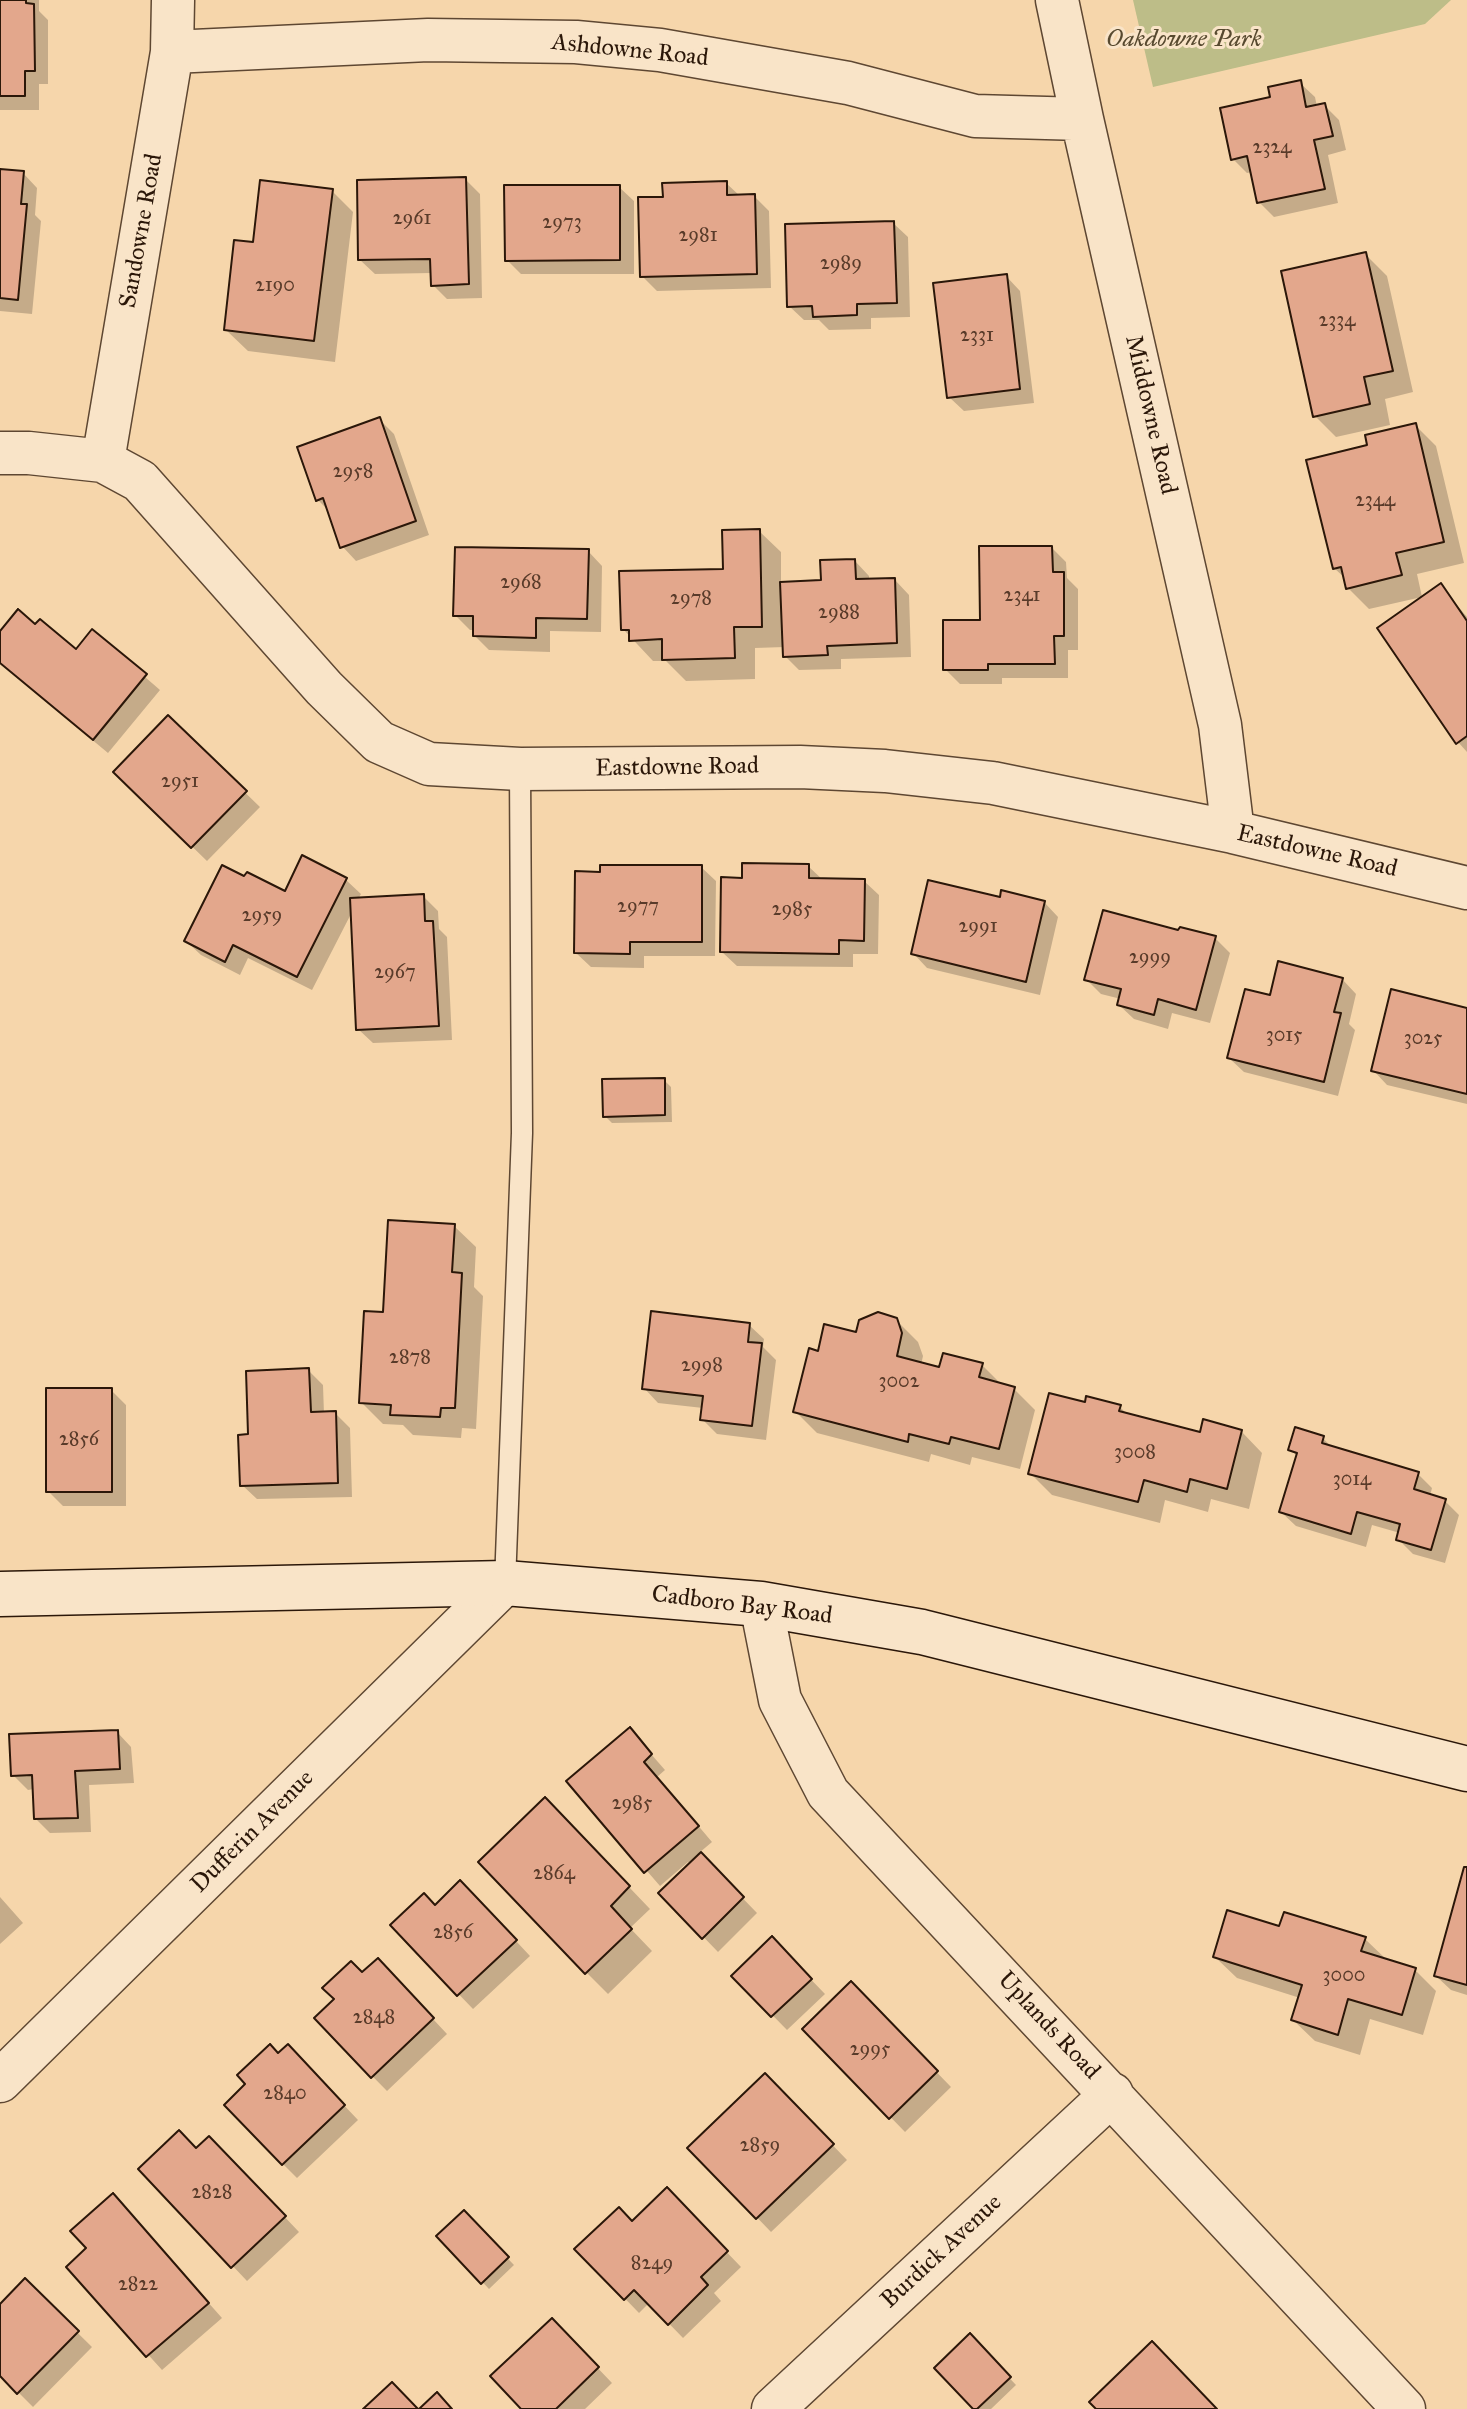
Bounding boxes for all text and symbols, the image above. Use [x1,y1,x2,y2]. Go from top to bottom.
park label: Oakdowne Park [1106,26,1262,54]
street label: Ashdowne Road [550,28,710,74]
house number: 2324 [1253,136,1291,160]
street label: Sandowne Road [114,152,170,310]
house number: 2961 [393,207,431,231]
house number: 2973 [542,211,582,235]
house number: 2981 [678,224,718,248]
house number: 2989 [820,252,862,276]
house number: 2190 [255,274,295,298]
house number: 2334 [1318,309,1356,333]
house number: 2331 [960,324,994,348]
street label: Middowne Road [1118,333,1182,497]
house number: 2958 [333,460,373,484]
house number: 2344 [1355,489,1395,513]
house number: 2968 [500,571,542,595]
house number: 2341 [1004,584,1040,608]
house number: 2978 [670,587,712,611]
house number: 2988 [818,601,860,625]
street label: Eastdowne Road [595,752,759,784]
house number: 2951 [161,770,199,794]
street label: Eastdowne Road [1234,820,1400,884]
house number: 2977 [617,895,659,919]
house number: 2985 [772,898,812,922]
house number: 2959 [242,904,282,928]
house number: 2991 [958,915,998,939]
house number: 2999 [1129,946,1171,970]
house number: 2967 [374,961,416,985]
house number: 3015 [1266,1024,1302,1048]
house number: 3025 [1404,1027,1442,1051]
house number: 2878 [389,1346,431,1370]
house number: 2998 [681,1354,723,1378]
house number: 3002 [878,1370,920,1394]
house number: 2856 [59,1428,99,1452]
house number: 3008 [1114,1441,1156,1465]
house number: 3014 [1333,1468,1371,1492]
street label: Cadboro Bay Road [650,1581,834,1631]
street label: Dufferin Avenue [186,1765,320,1899]
house number: 2985 [612,1792,652,1816]
house number: 2864 [533,1862,575,1886]
house number: 2856 [433,1921,473,1945]
house number: 3000 [1323,1964,1365,1988]
street label: Uplands Road [991,1966,1105,2086]
house number: 2848 [353,2006,395,2030]
house number: 2995 [850,2038,890,2062]
house number: 2840 [263,2082,307,2106]
house number: 2859 [740,2134,780,2158]
house number: 2828 [192,2181,232,2205]
street label: Burdick Avenue [876,2189,1008,2315]
house number: 8249 [631,2252,673,2276]
house number: 2822 [118,2273,158,2297]

